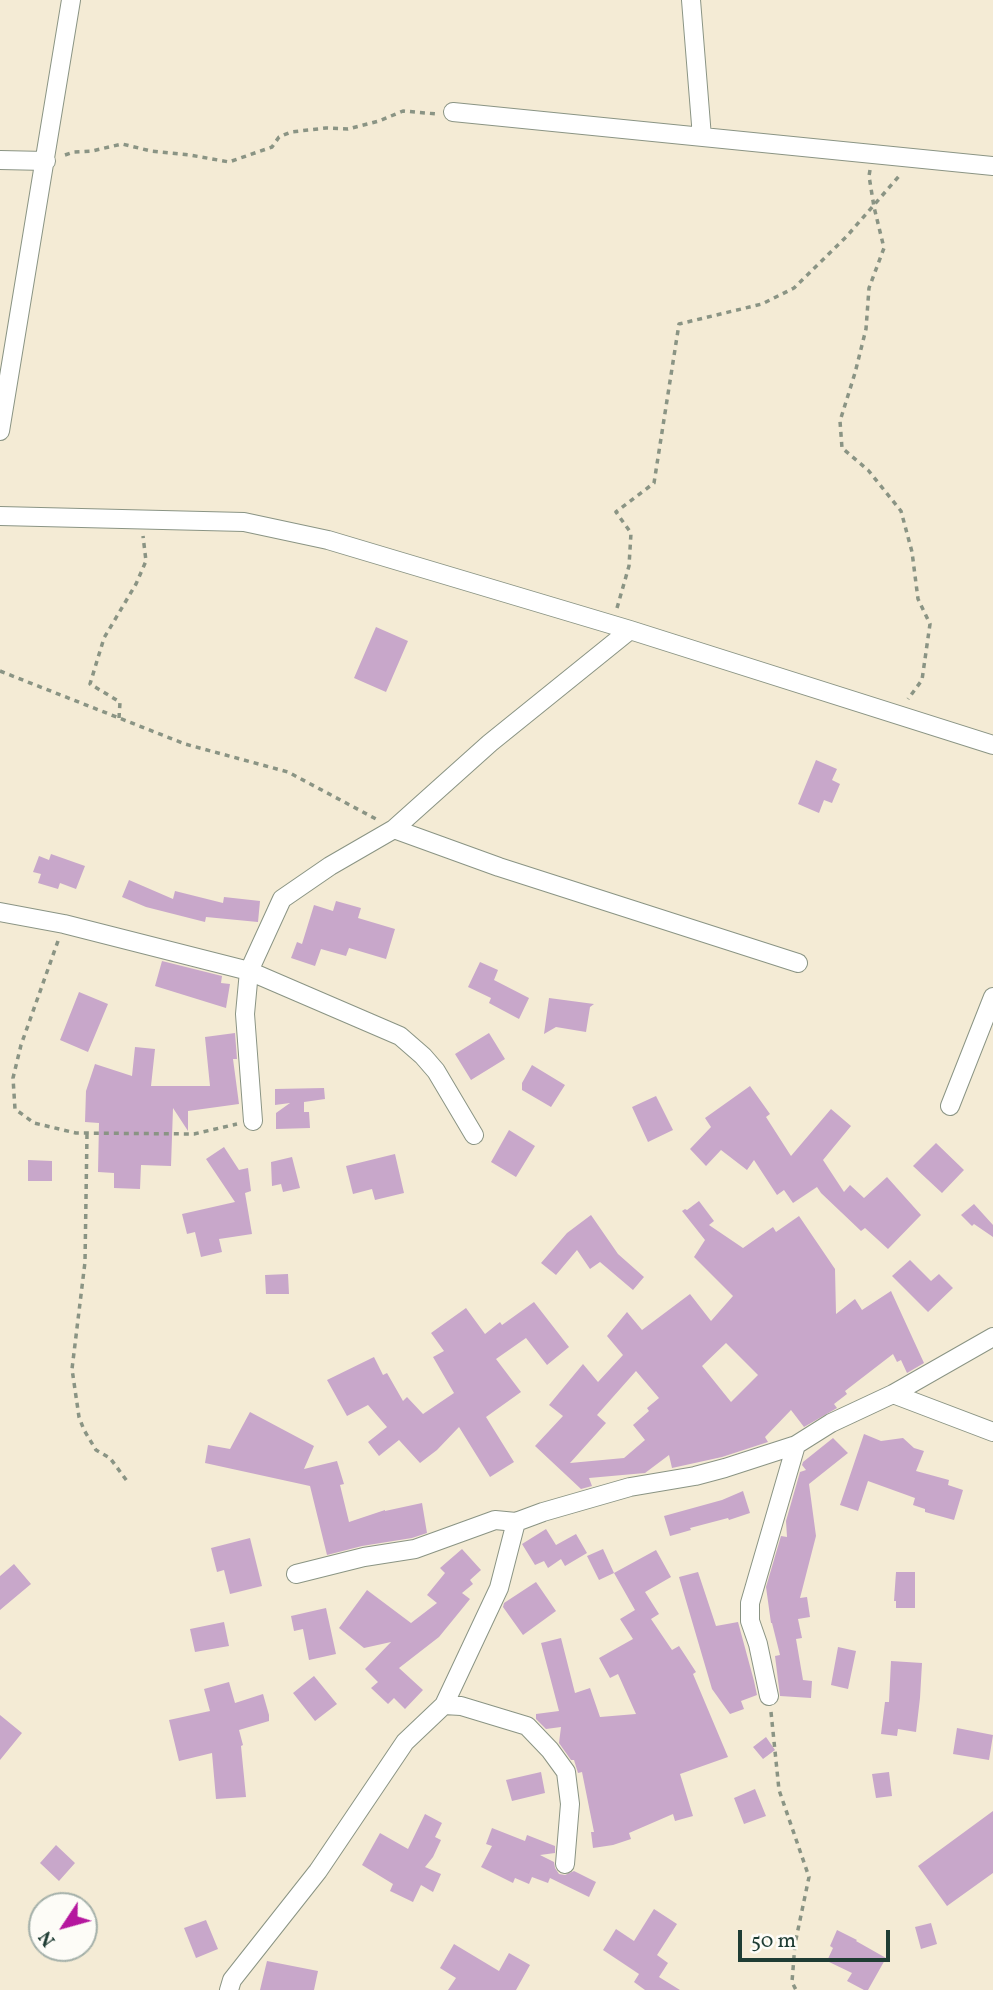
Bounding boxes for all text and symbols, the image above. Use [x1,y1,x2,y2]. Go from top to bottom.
north arrow [28,1892,98,1962]
scale bar [741,1916,893,1960]
text: N [33,1925,62,1951]
text: 50 m [751,1927,796,1956]

